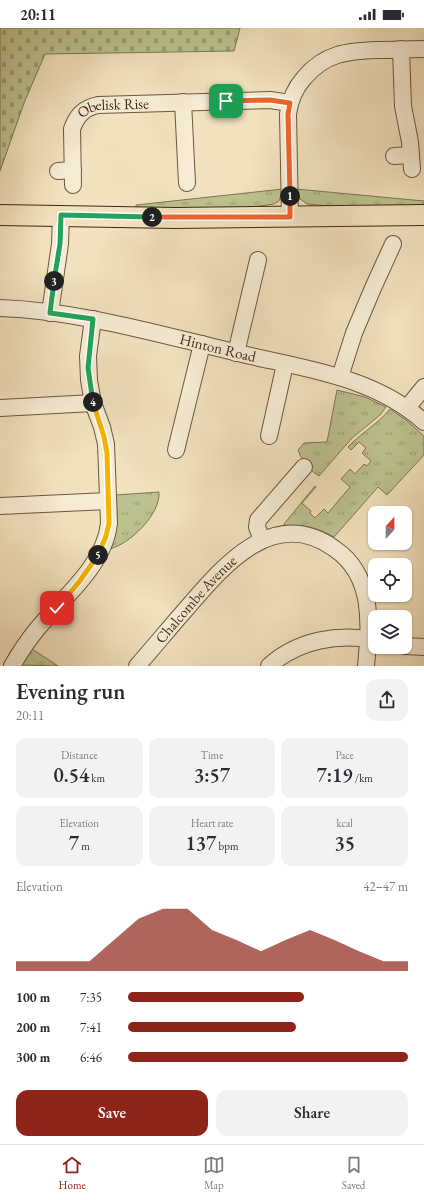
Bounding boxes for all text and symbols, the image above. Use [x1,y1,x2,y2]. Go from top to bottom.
text: 20:11 [20,5,56,24]
pin [209,84,243,118]
icon: arrive [215,90,237,112]
street label: Obelisk Rise [73,94,149,122]
pin: 1 [280,186,300,206]
text: 1 [287,189,293,203]
pin: 2 [142,207,162,227]
text: 2 [149,210,155,224]
pin: 3 [44,271,64,291]
text: 3 [51,274,57,288]
street label: Hinton Road [178,329,258,366]
pin: 4 [83,392,103,412]
text: 4 [90,395,96,409]
north arrow [368,506,412,550]
map controls [368,506,412,654]
pin: 5 [88,545,108,565]
text: 5 [95,548,101,562]
street label: Chalcombe Avenue [151,551,240,647]
button: locate [368,558,412,602]
pin [40,591,74,625]
icon: check [46,597,68,619]
button: layers [368,610,412,654]
text: Evening run [16,677,125,706]
button: share [366,679,408,721]
text: 20:11 [16,707,44,724]
text: Distance [61,748,98,762]
text: Time [201,748,223,762]
text: Pace [335,748,354,762]
text: 0.54 [54,762,89,788]
text: 3:57 [194,762,230,788]
text: 7:19 [316,762,353,788]
text: km [89,771,105,785]
text: /km [353,771,373,785]
text: Elevation [60,816,99,830]
text: Heart rate [191,816,233,830]
text: kcal [336,816,353,830]
text: 7 [69,830,79,856]
text: 137 [186,830,216,856]
text: 35 [334,830,355,856]
text: m [79,839,90,853]
text: bpm [216,839,238,853]
text: Elevation [16,878,63,895]
text: 42–47 m [363,878,408,895]
text: 100 m [16,989,50,1006]
text: 7:35 [80,989,102,1006]
text: 200 m [16,1019,50,1036]
text: 7:41 [80,1019,102,1036]
text: 300 m [16,1049,50,1066]
text: 6:46 [80,1049,102,1066]
button: Save [16,1090,208,1136]
button: Share [216,1090,408,1136]
tab: Home [59,1154,86,1192]
tab: Map [203,1154,225,1192]
tab: Saved [342,1154,365,1192]

